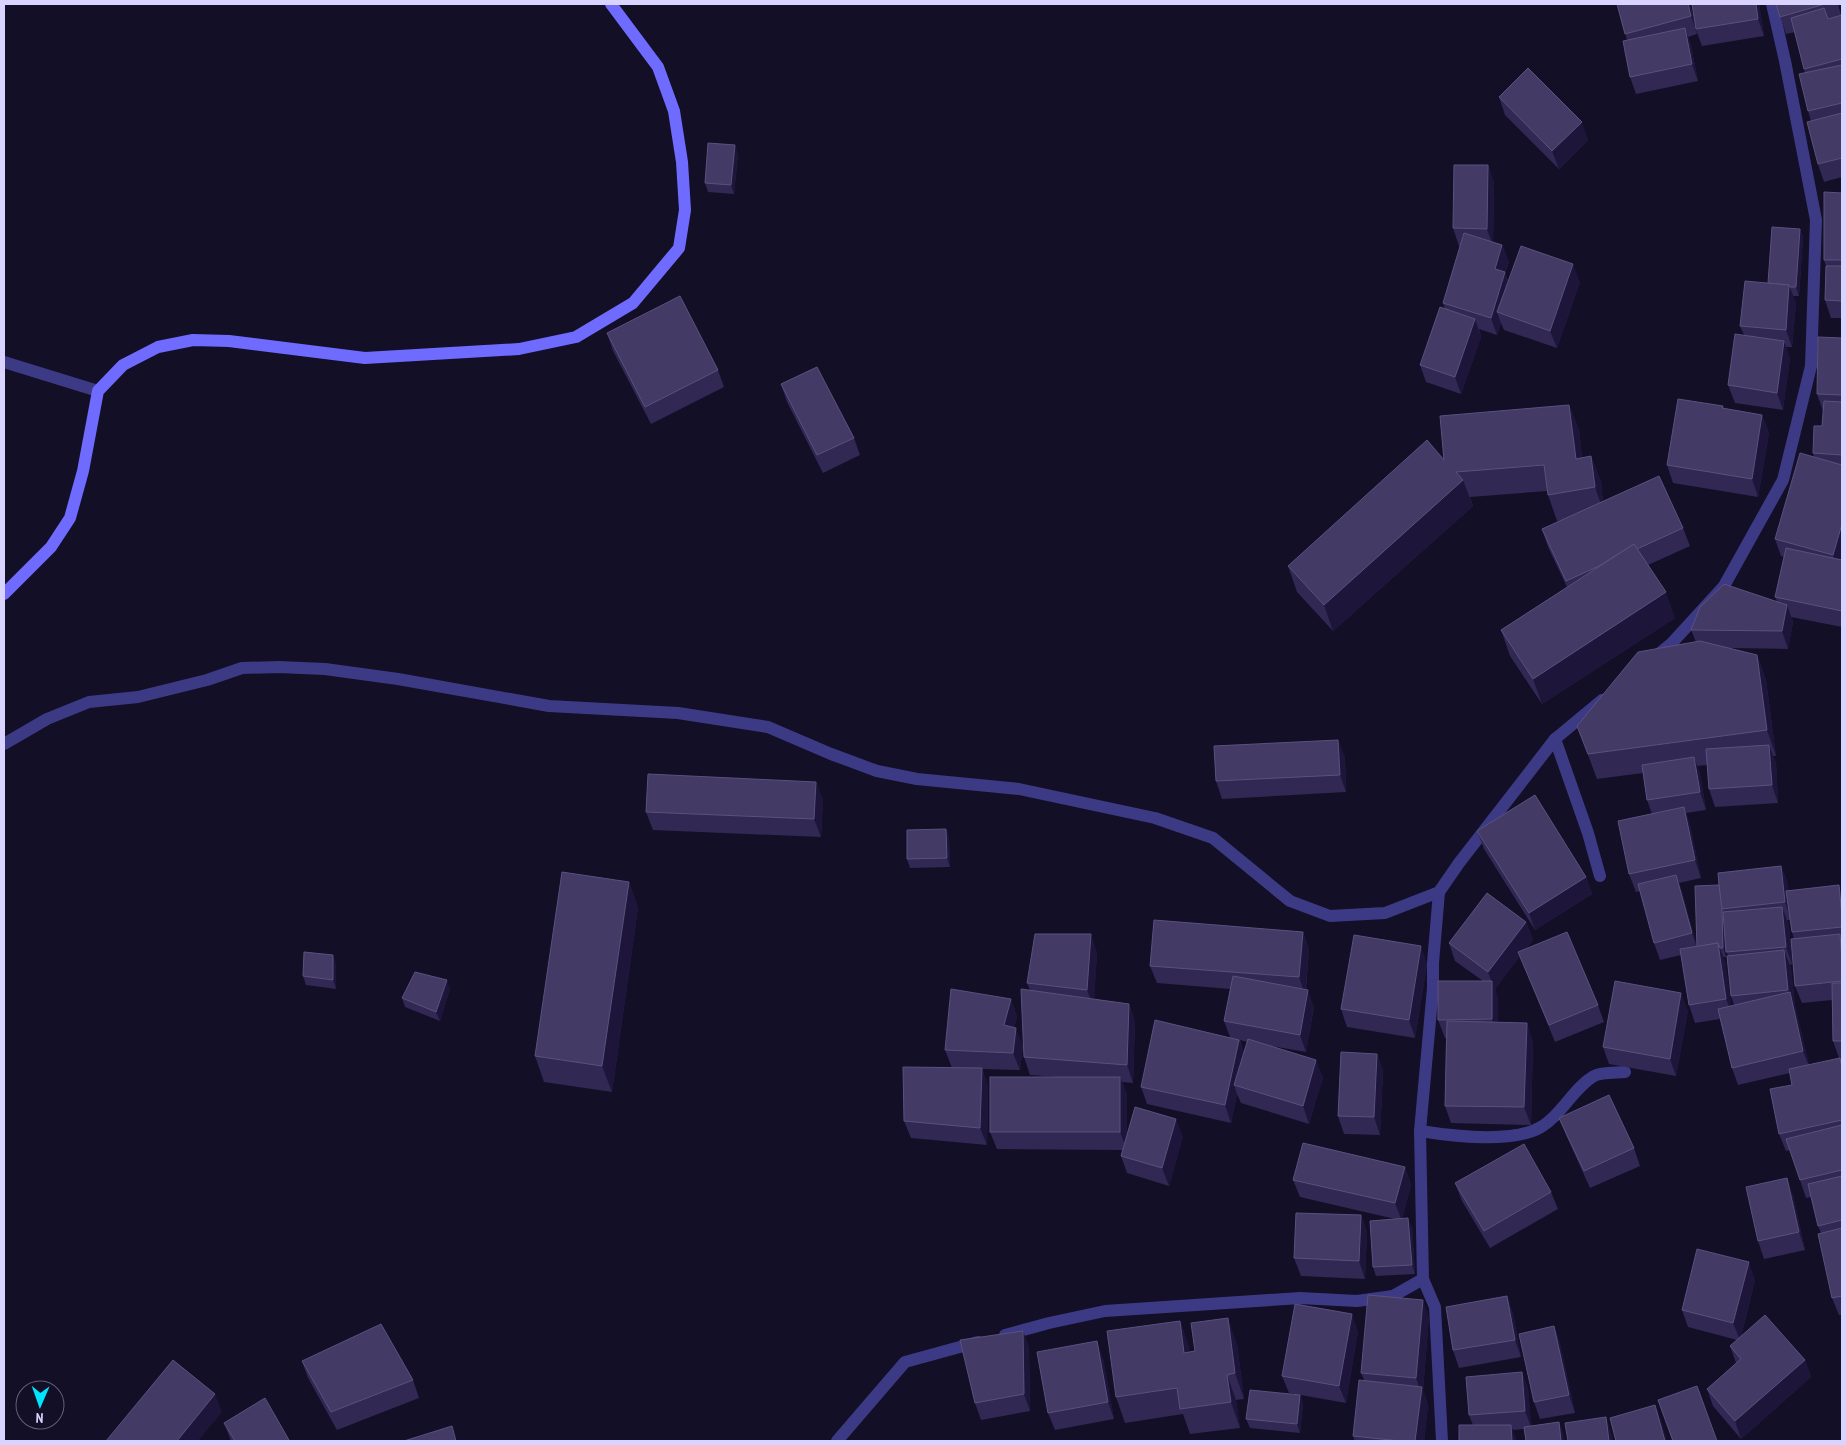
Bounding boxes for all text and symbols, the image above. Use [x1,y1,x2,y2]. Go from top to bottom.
north arrow [15,1380,65,1430]
text: N [35,1409,44,1427]

